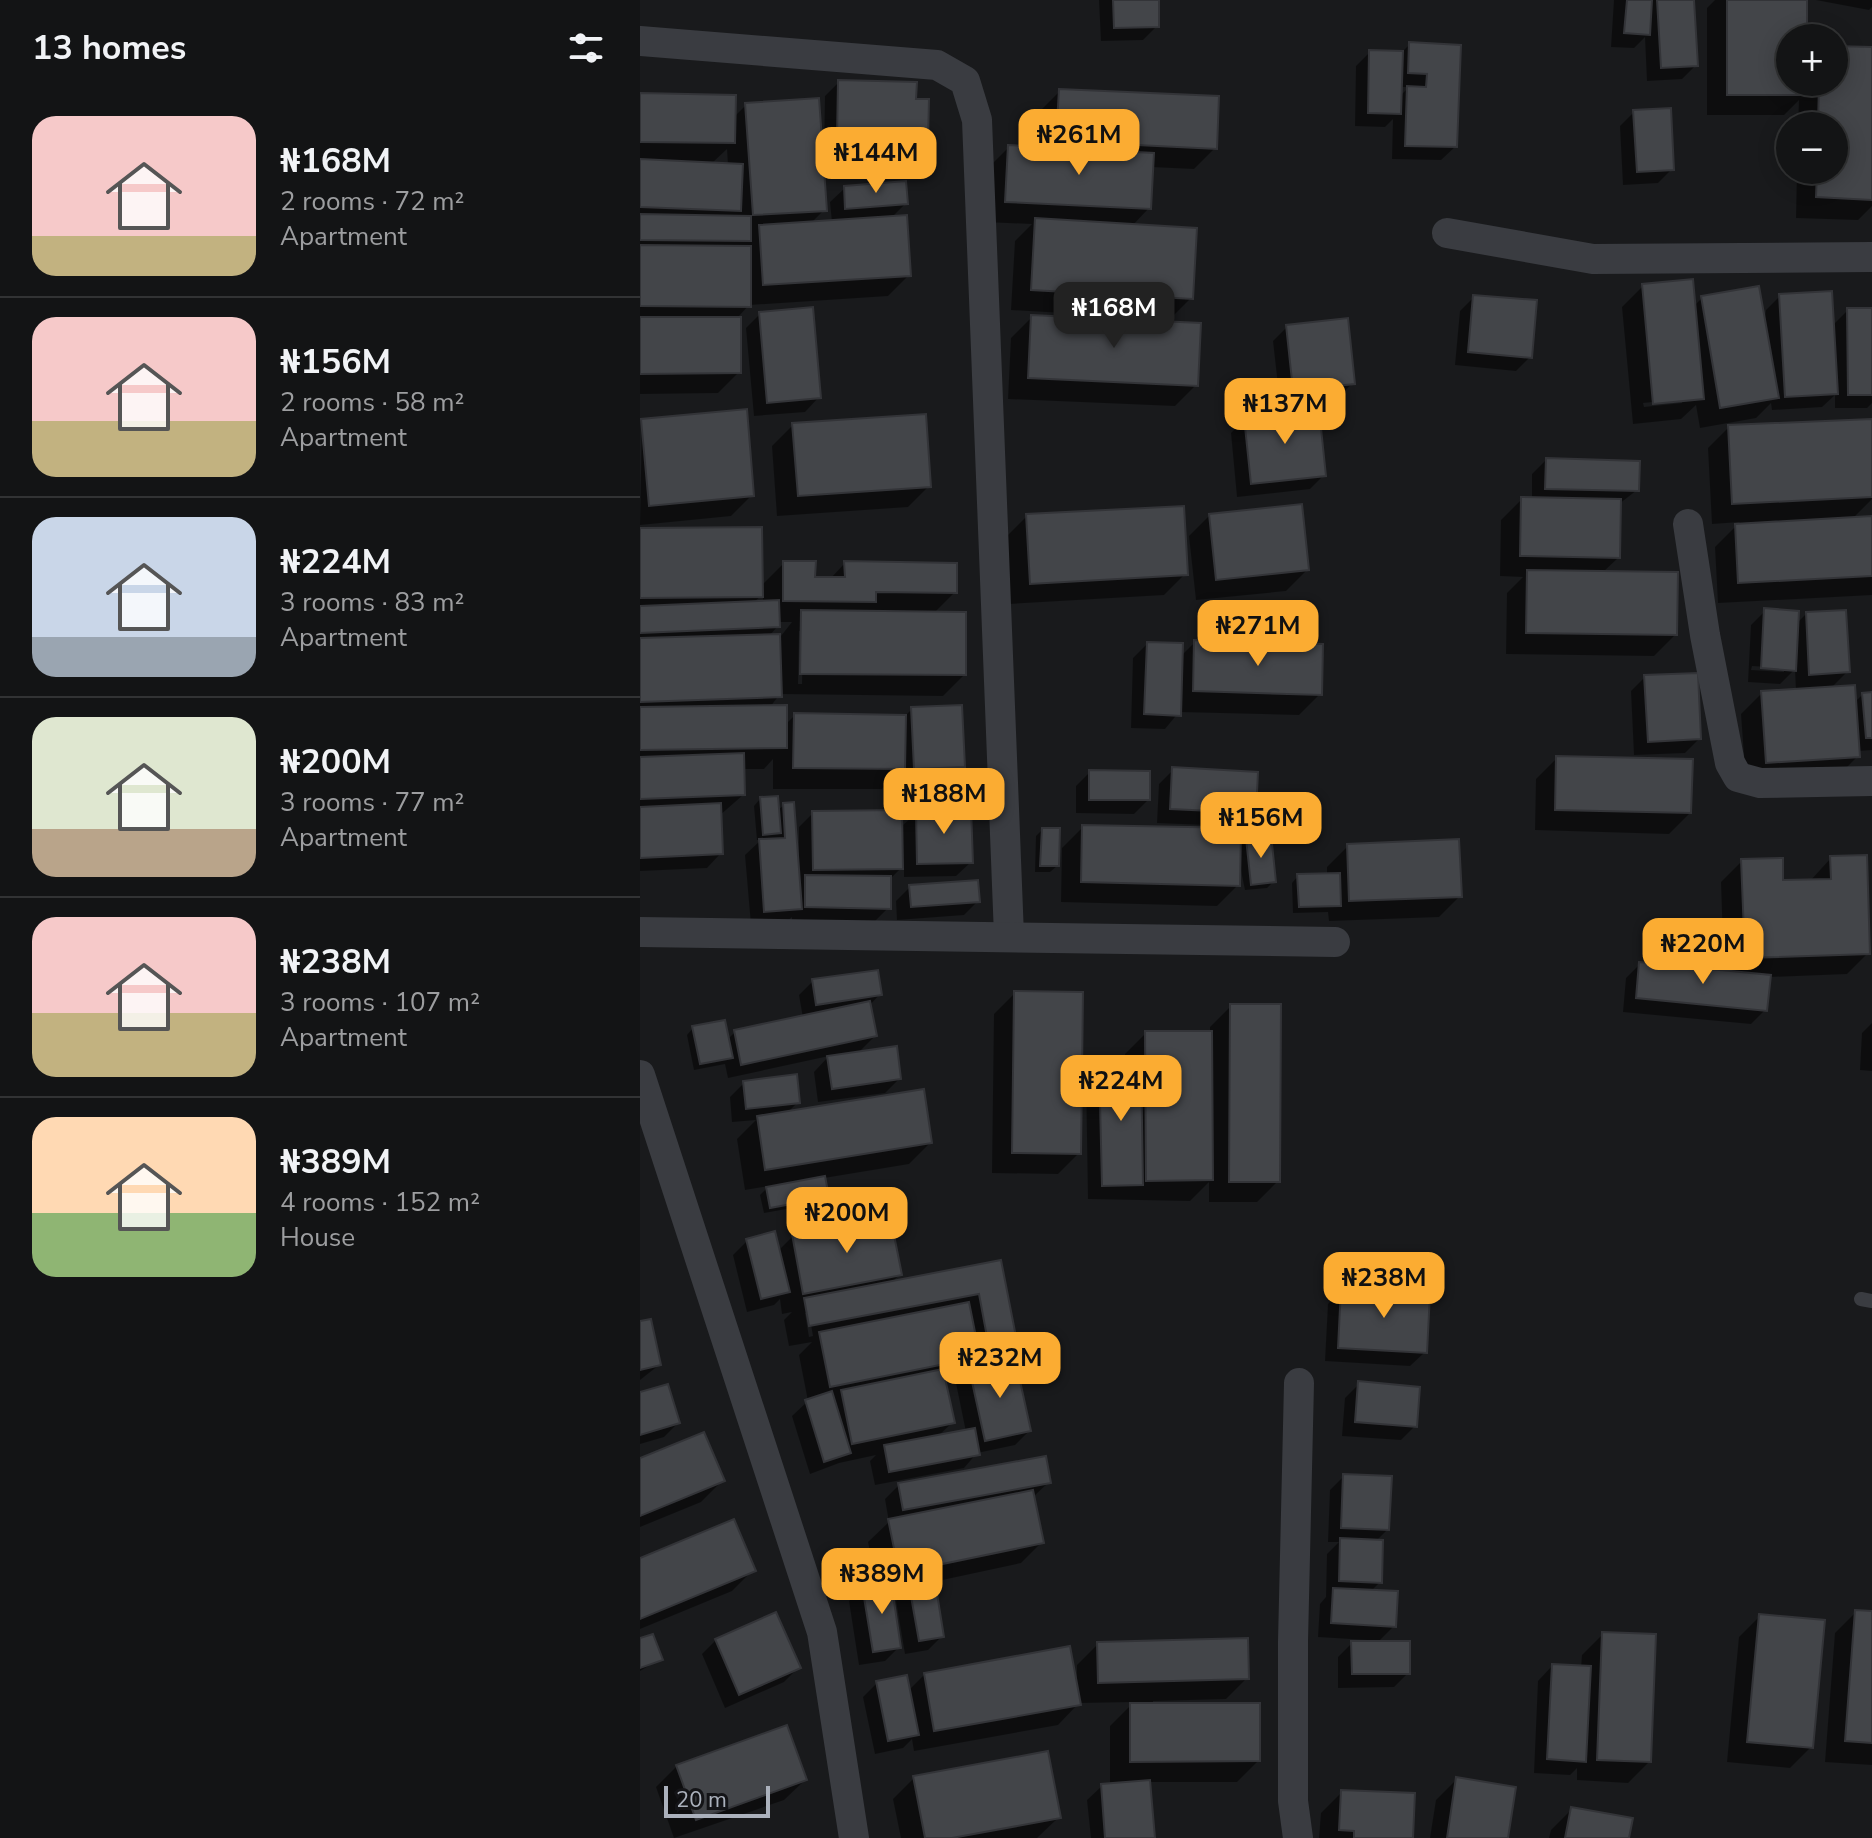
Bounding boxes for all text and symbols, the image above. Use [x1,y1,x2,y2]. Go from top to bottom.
map controls [1776,24,1848,184]
button: + [1776,24,1848,96]
text: 13 homes [32,25,186,71]
icon: filters [564,26,608,70]
pin: ₦261M [1023,109,1135,177]
button: − [1776,112,1848,184]
text: ₦261M [1037,117,1121,152]
pin: ₦144M [820,127,932,195]
text: ₦144M [834,135,918,170]
text: ₦168M [280,138,391,184]
icon: home [96,148,192,244]
text: 2 rooms · 72 m² [280,184,464,219]
text: Apartment [280,219,407,254]
pin: ₦168M [1058,282,1170,350]
text: ₦168M [1072,290,1156,325]
text: ₦156M [280,339,391,385]
icon: home [96,349,192,445]
pin: ₦137M [1229,378,1341,446]
text: 2 rooms · 58 m² [280,385,464,420]
text: ₦137M [1243,386,1327,421]
text: Apartment [280,420,407,455]
text: ₦224M [280,539,391,585]
icon: home [96,549,192,645]
text: 3 rooms · 83 m² [280,585,464,620]
pin: ₦271M [1202,600,1314,668]
text: ₦271M [1216,608,1300,643]
text: Apartment [280,620,407,655]
text: ₦200M [280,739,391,785]
icon: home [96,749,192,845]
pin: ₦188M [888,768,1000,836]
text: ₦188M [902,776,986,811]
text: 3 rooms · 77 m² [280,785,464,820]
pin: ₦156M [1205,792,1317,860]
text: ₦156M [1219,800,1303,835]
text: Apartment [280,820,407,855]
pin: ₦220M [1647,918,1759,986]
text: ₦220M [1661,926,1745,961]
text: ₦238M [280,939,391,985]
icon: home [96,949,192,1045]
text: 3 rooms · 107 m² [280,985,480,1020]
text: Apartment [280,1020,407,1055]
pin: ₦224M [1065,1055,1177,1123]
text: ₦224M [1079,1063,1163,1098]
text: ₦389M [280,1139,391,1185]
icon: home [96,1149,192,1245]
text: 4 rooms · 152 m² [280,1185,480,1220]
pin: ₦200M [791,1187,903,1255]
text: ₦200M [805,1195,889,1230]
text: House [280,1220,355,1255]
pin: ₦238M [1328,1252,1440,1320]
text: ₦238M [1342,1260,1426,1295]
pin: ₦232M [944,1332,1056,1400]
text: ₦232M [958,1340,1042,1375]
pin: ₦389M [826,1548,938,1616]
text: ₦389M [840,1556,924,1591]
scale bar [664,1782,770,1818]
text: 20 m [676,1785,727,1815]

